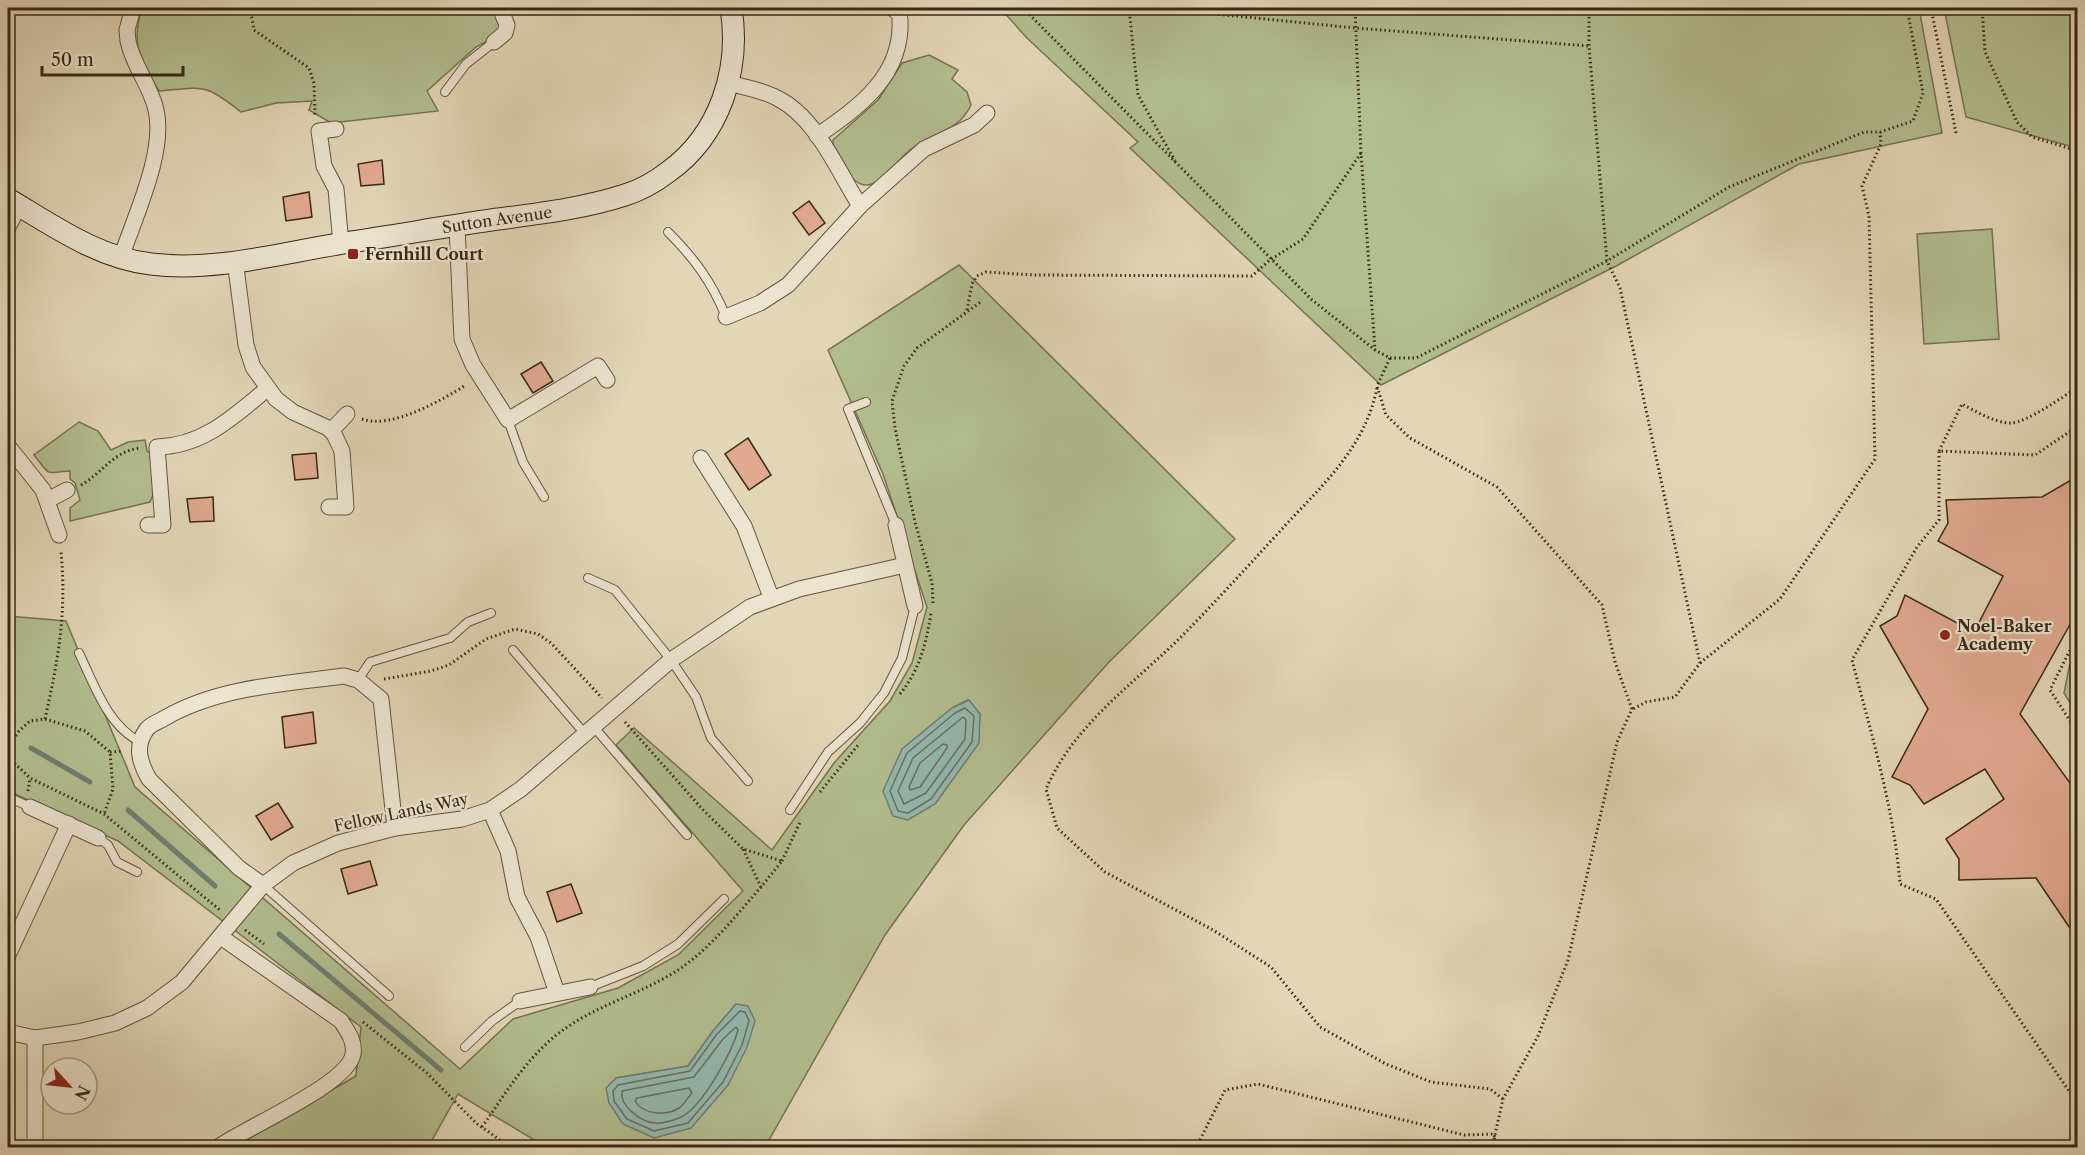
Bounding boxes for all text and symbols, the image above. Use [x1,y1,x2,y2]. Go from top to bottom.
scale bar [42,39,183,77]
text: 50 m [51,49,94,71]
street label: Sutton Avenue [440,202,553,237]
place label: Fernhill Court [365,244,484,264]
marker: Fernhill Court [346,247,360,261]
place label: Noel-Baker Academy [1956,616,2052,654]
marker: Noel-Baker Academy [1938,628,1952,642]
street label: Fellow Lands Way [332,788,471,836]
north arrow [39,1056,99,1116]
text: N [70,1082,94,1104]

